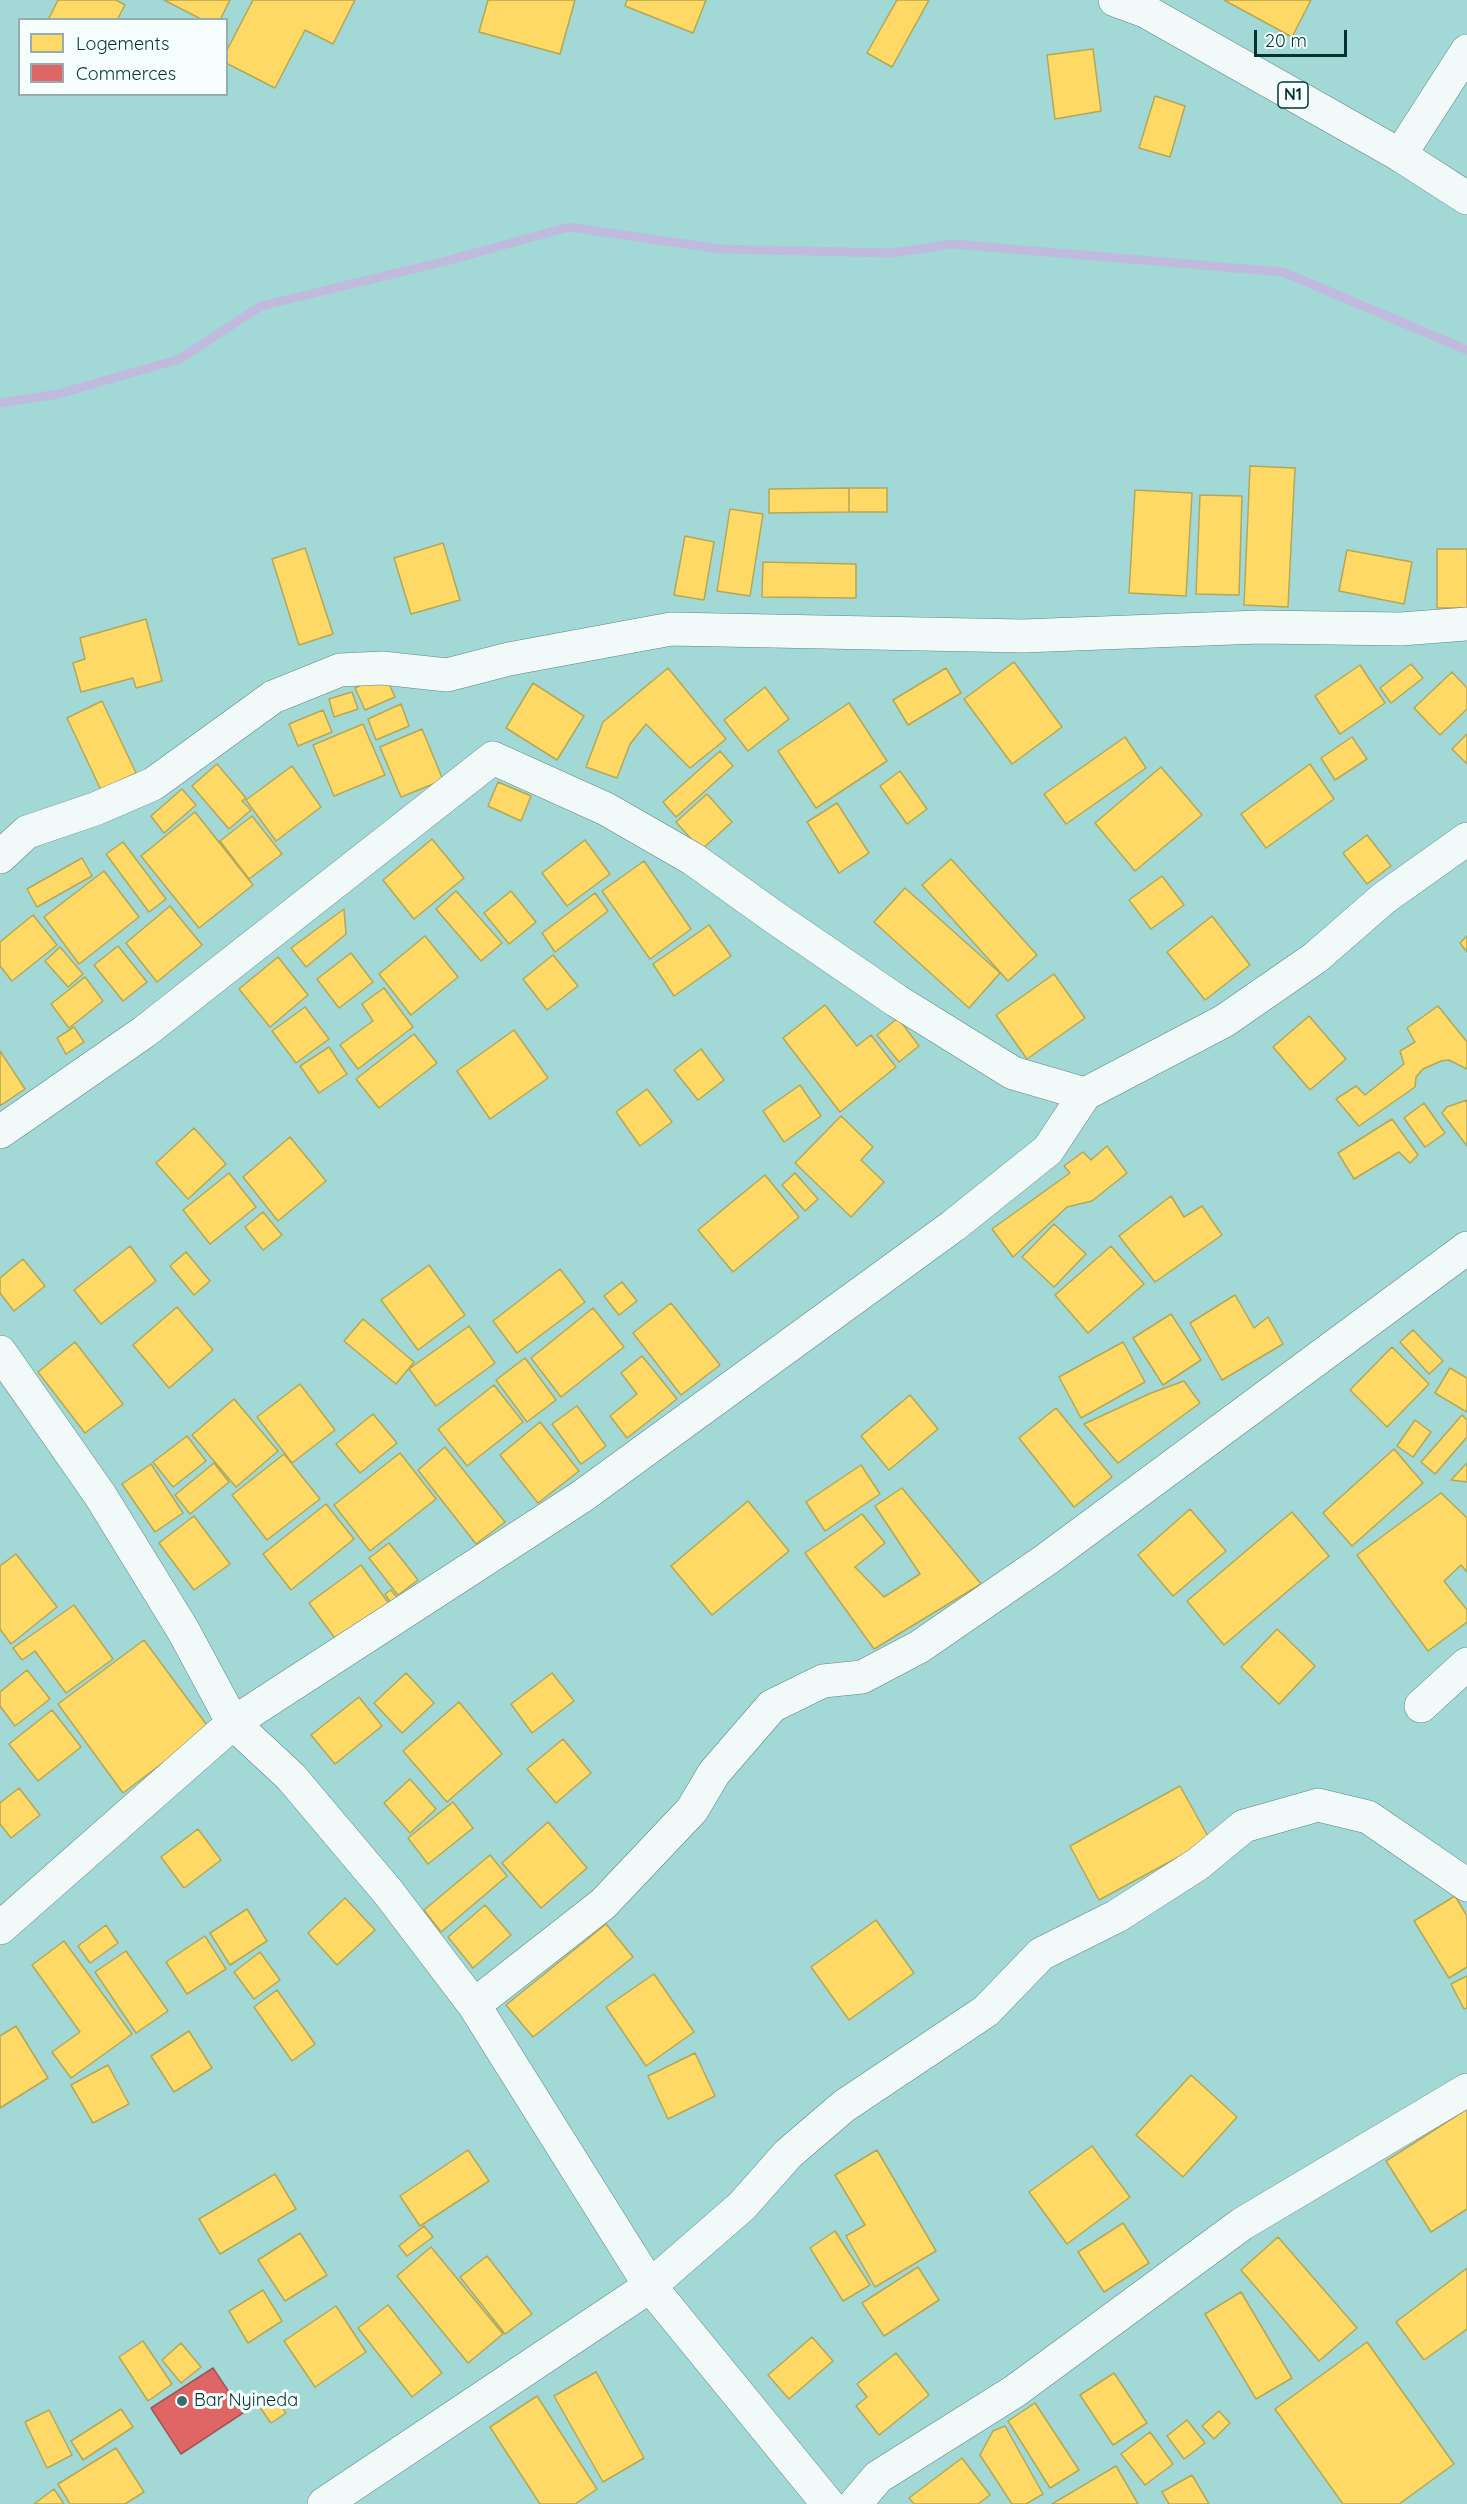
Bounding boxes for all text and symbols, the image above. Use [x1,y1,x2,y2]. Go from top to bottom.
legend [18,18,228,96]
scale bar [1257,18,1350,56]
text: 20 m [1265,29,1307,52]
text: Logements [76,32,169,55]
text: Commerces [76,62,176,85]
road number: N1 [1278,82,1308,108]
place label: Bar Nyineda [194,2390,298,2412]
marker: Bar Nyineda [175,2394,189,2408]

